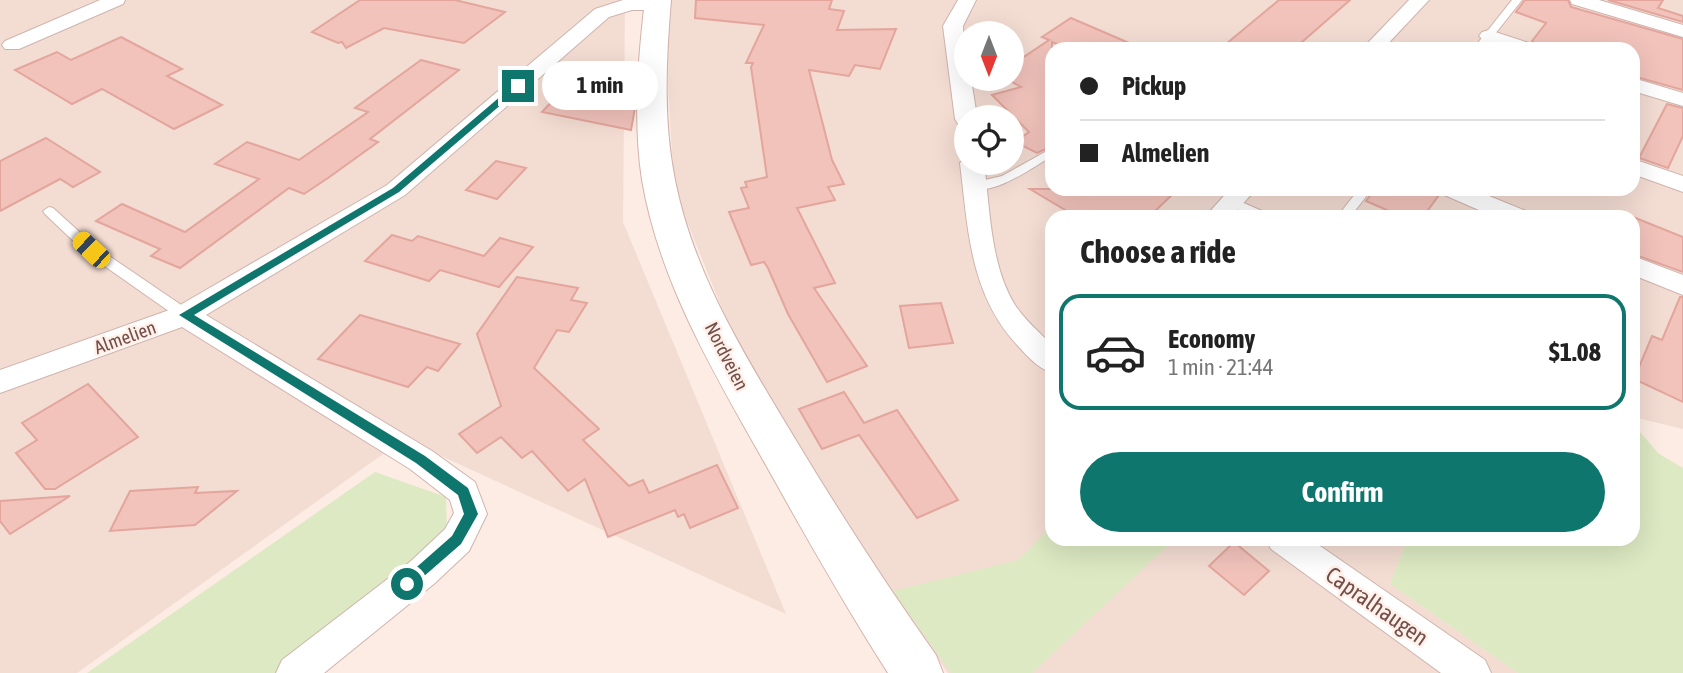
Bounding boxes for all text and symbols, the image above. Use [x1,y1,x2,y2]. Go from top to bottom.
north arrow [954,21,1024,91]
map controls [954,21,1024,175]
callout: 1 min [542,62,658,110]
route end [502,70,534,102]
text: Pickup [1122,71,1186,101]
text: 1 min [577,72,623,98]
button: locate [954,105,1024,175]
text: Almelien [1122,138,1209,168]
car [69,228,114,272]
text: Choose a ride [1080,233,1236,270]
street label: Almelien [91,316,159,358]
street label: Nordveien [701,318,753,394]
icon: car [1084,321,1147,384]
text: Economy [1168,324,1255,354]
text: $1.08 [1549,337,1601,367]
text: 1 min · 21:44 [1168,354,1274,380]
button: Confirm [1080,452,1605,532]
street label: Capralhaugen [1321,561,1433,651]
route start [391,568,423,600]

